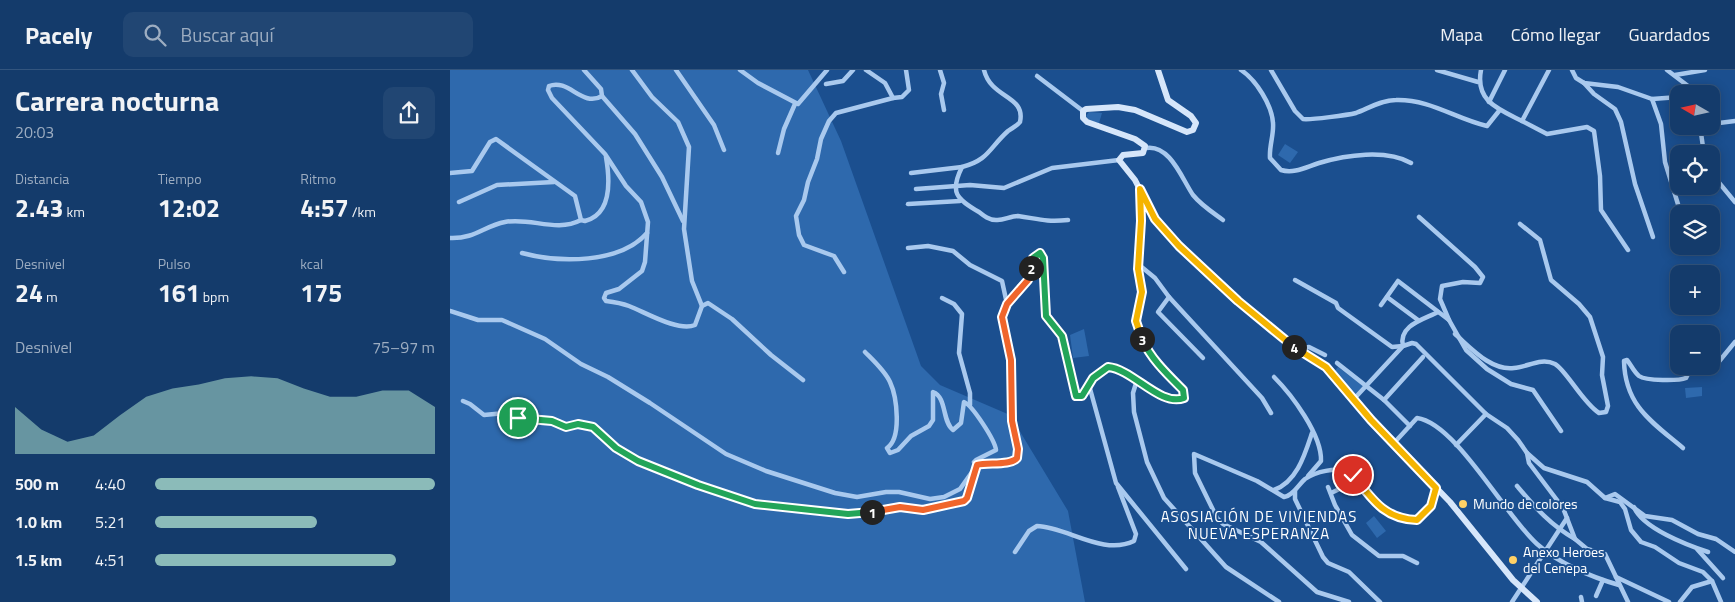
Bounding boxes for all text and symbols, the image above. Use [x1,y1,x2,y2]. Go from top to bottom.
search box [123,12,473,57]
text: Pacely [25,17,93,53]
text: Buscar aquí [181,20,274,49]
icon: search [141,21,169,49]
text: Mapa [1440,21,1483,48]
text: Cómo llegar [1511,21,1600,48]
text: Guardados [1628,21,1710,48]
text: Carrera nocturna [15,79,219,122]
north arrow [1670,85,1720,135]
map controls [1670,85,1720,375]
button: share [383,87,435,139]
text: 20:03 [15,120,54,144]
button: locate [1670,145,1720,195]
text: Distancia [15,168,69,189]
text: Tiempo [158,168,202,189]
text: Ritmo [300,168,336,189]
text: 2.43 [15,189,63,227]
text: 12:02 [158,189,220,227]
text: 4:57 [300,189,349,227]
text: km [63,201,85,222]
text: /km [349,201,376,222]
button: layers [1670,205,1720,255]
text: Desnivel [15,253,65,274]
text: Pulso [158,253,191,274]
text: kcal [300,253,323,274]
pin: 2 [1018,256,1044,280]
text: 2 [1028,258,1035,279]
button: + [1670,265,1720,315]
text: 24 [15,274,43,312]
text: 161 [158,274,200,312]
text: 175 [300,274,342,312]
text: m [43,286,58,307]
text: bpm [200,286,229,307]
button: − [1670,325,1720,375]
pin: 3 [1130,326,1154,352]
text: 3 [1139,329,1146,350]
pin: 4 [1282,334,1306,360]
text: Desnivel [15,335,72,359]
text: 75–97 m [372,335,435,359]
text: 4 [1291,337,1298,358]
pin [497,397,539,439]
icon: arrive [504,404,532,432]
pin [1332,454,1374,496]
icon: check [1339,461,1367,489]
text: 500 m [15,472,59,496]
text: 4:40 [95,472,125,496]
place label: Mundo de colores [1473,493,1577,514]
marker: Mundo de colores [1457,498,1469,510]
pin: 1 [860,500,884,524]
text: 1 [869,502,876,523]
district label: ASOSIACIÓN DE VIVIENDAS NUEVA ESPERANZA [1161,505,1357,545]
text: 1.0 km [15,510,62,534]
text: 5:21 [95,510,125,534]
place label: Anexo Heroes del Cenepa [1523,541,1605,578]
text: 1.5 km [15,548,62,572]
text: 4:51 [95,548,125,572]
marker: Anexo Heroes del Cenepa [1507,554,1519,566]

